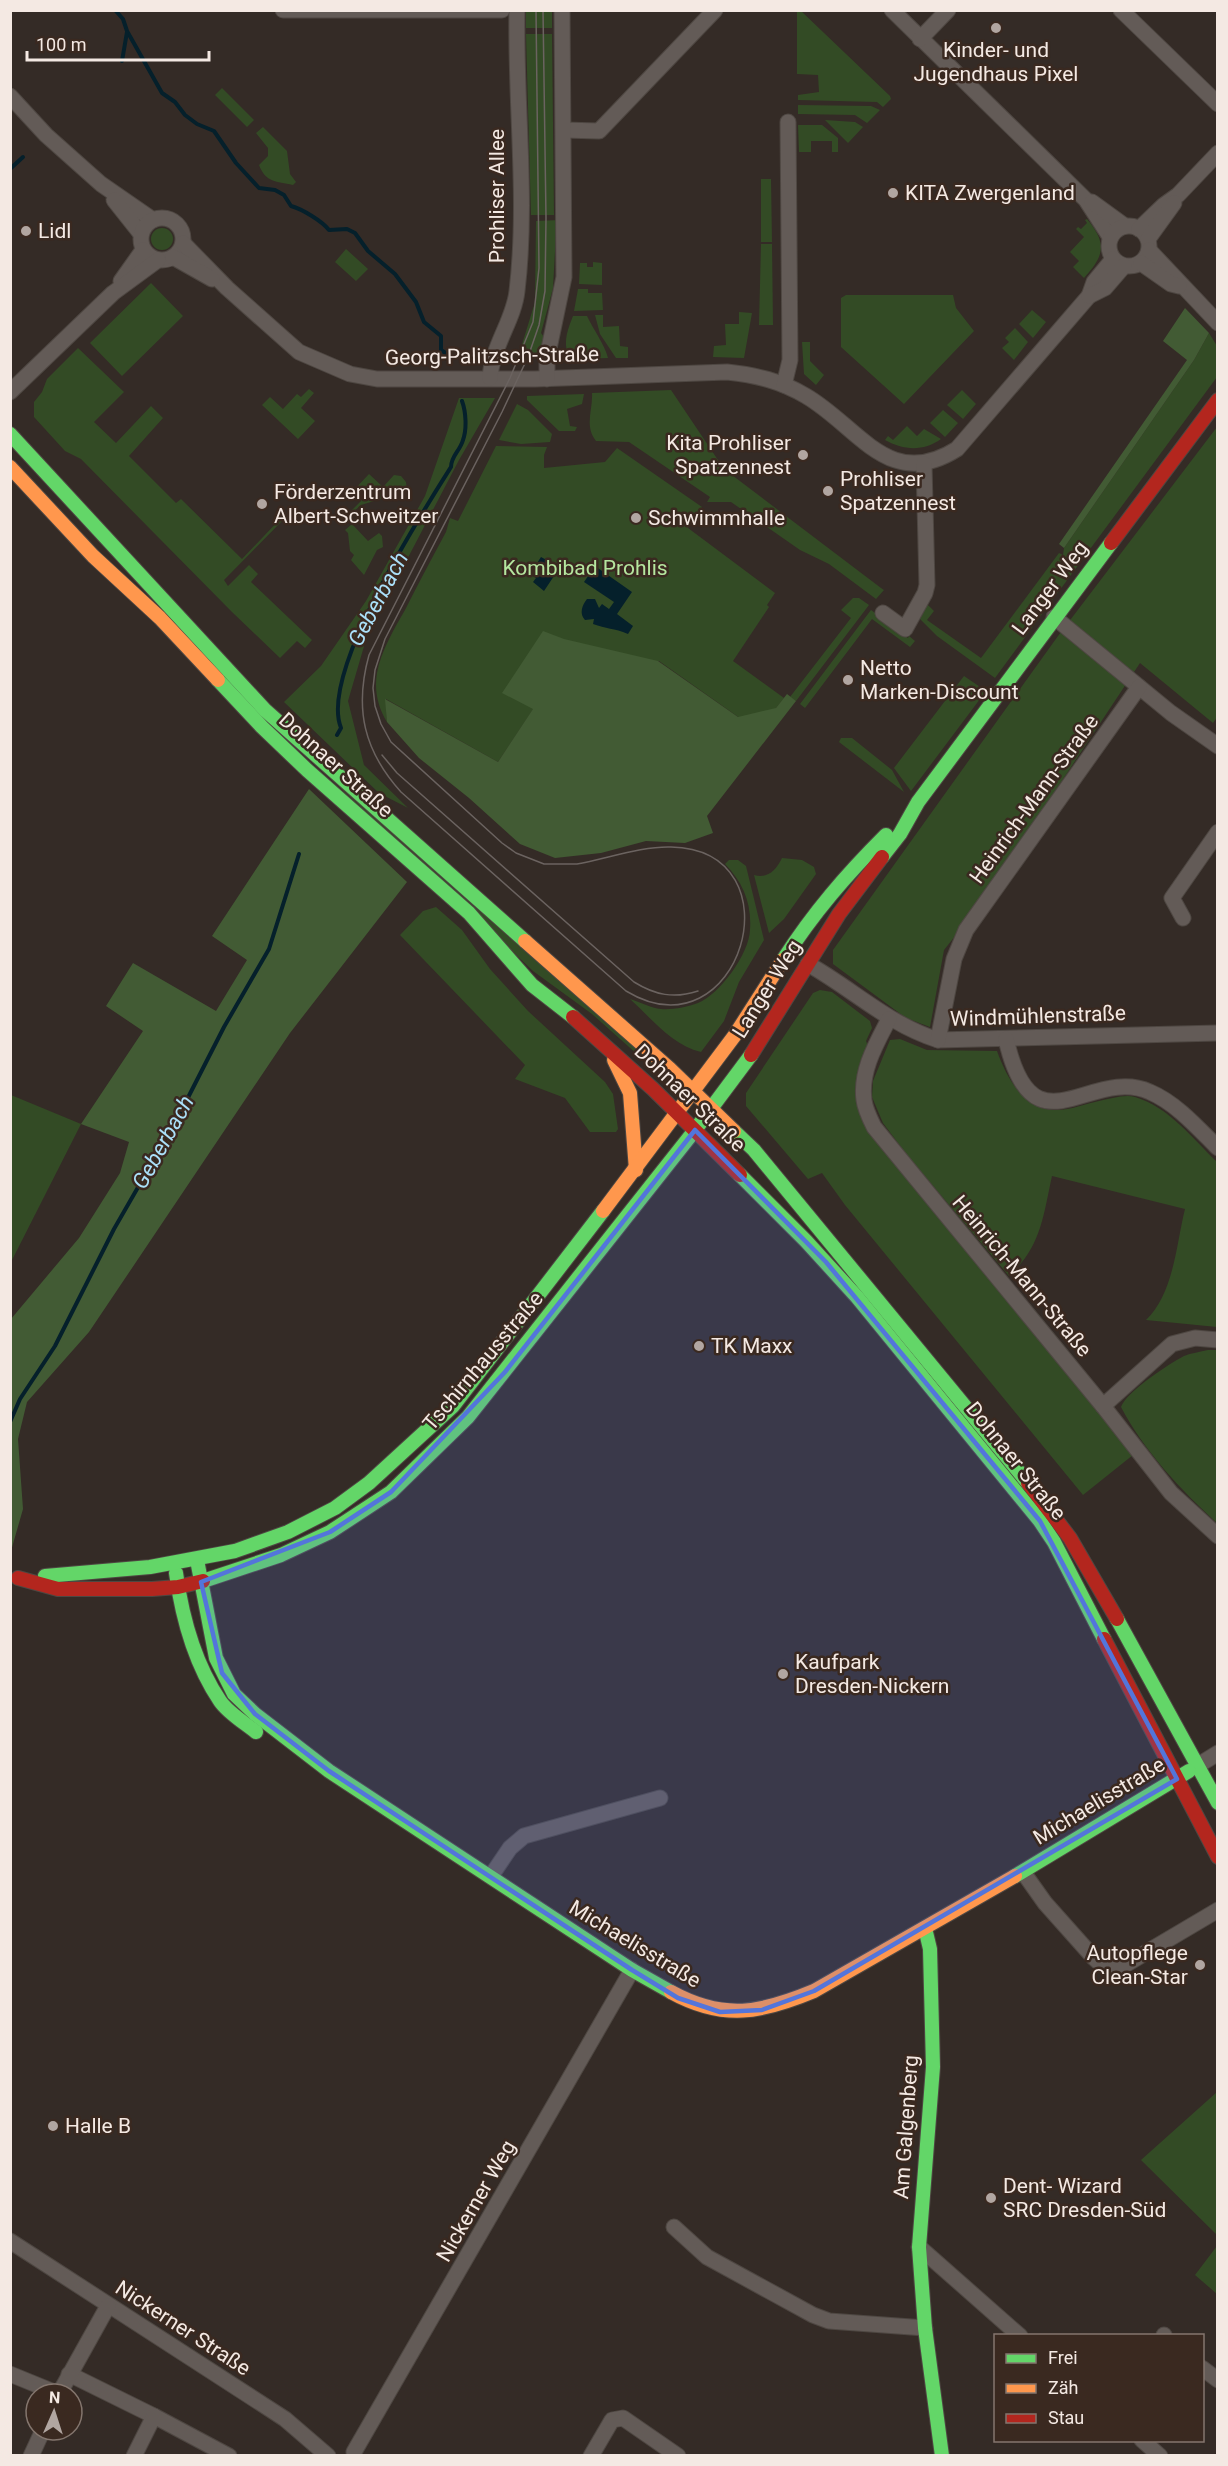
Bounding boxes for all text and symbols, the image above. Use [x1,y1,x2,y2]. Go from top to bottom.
marker: Kinder- und Jugendhaus Pixel [989,21,1003,35]
scale bar [27,24,208,62]
text: 100 m [36,34,87,55]
place label: Kinder- und Jugendhaus Pixel [914,38,1078,86]
street label: Prohliser Allee [485,129,509,263]
place label: KITA Zwergenland [905,181,1075,205]
marker: KITA Zwergenland [886,186,900,200]
place label: Lidl [38,219,71,243]
marker: Lidl [19,224,33,238]
street label: Georg-Palitzsch-Straße [385,342,599,370]
place label: Kita Prohliser Spatzennest [666,431,791,479]
marker: Kita Prohliser Spatzennest [796,448,810,462]
place label: Prohliser Spatzennest [840,467,956,515]
place label: Förderzentrum Albert-Schweitzer [274,480,438,528]
marker: Prohliser Spatzennest [821,484,835,498]
marker: Förderzentrum Albert-Schweitzer [255,497,269,511]
place label: Schwimmhalle [648,506,785,530]
marker: Schwimmhalle [629,511,643,525]
street label: Langer Weg [1007,537,1093,639]
water label: Geberbach [343,548,413,650]
park label: Kombibad Prohlis [502,556,668,580]
place label: Netto Marken-Discount [860,656,1019,704]
marker: Netto Marken-Discount [841,673,855,687]
street label: Dohnaer Straße [274,708,398,822]
street label: Heinrich-Mann-Straße [965,710,1103,888]
street label: Langer Weg [727,936,807,1042]
street label: Windmühlenstraße [950,1001,1126,1031]
street label: Dohnaer Straße [630,1039,750,1157]
water label: Geberbach [127,1091,199,1193]
street label: Heinrich-Mann-Straße [947,1190,1097,1362]
street label: Tschirnhausstraße [418,1287,548,1435]
place label: TK Maxx [711,1334,793,1358]
marker: TK Maxx [692,1339,706,1353]
street label: Dohnaer Straße [961,1397,1071,1525]
place label: Kaufpark Dresden-Nickern [795,1650,949,1698]
marker: Kaufpark Dresden-Nickern [776,1667,790,1681]
street label: Michaelisstraße [1029,1752,1169,1850]
street label: Michaelisstraße [565,1895,705,1993]
place label: Autopflege Clean-Star [1086,1941,1188,1989]
marker: Autopflege Clean-Star [1193,1958,1207,1972]
street label: Am Galgenberg [889,2054,923,2200]
place label: Halle B [65,2114,131,2138]
marker: Halle B [46,2119,60,2133]
street label: Nickerner Weg [432,2136,520,2266]
place label: Dent- Wizard SRC Dresden-Süd [1003,2174,1166,2222]
marker: Dent- Wizard SRC Dresden-Süd [984,2191,998,2205]
street label: Nickerner Straße [111,2275,255,2381]
legend [994,2334,1204,2442]
text: Frei [1048,2347,1078,2368]
text: Zäh [1048,2377,1079,2398]
north arrow [24,2382,84,2442]
text: N [49,2388,61,2407]
text: Stau [1048,2407,1084,2428]

